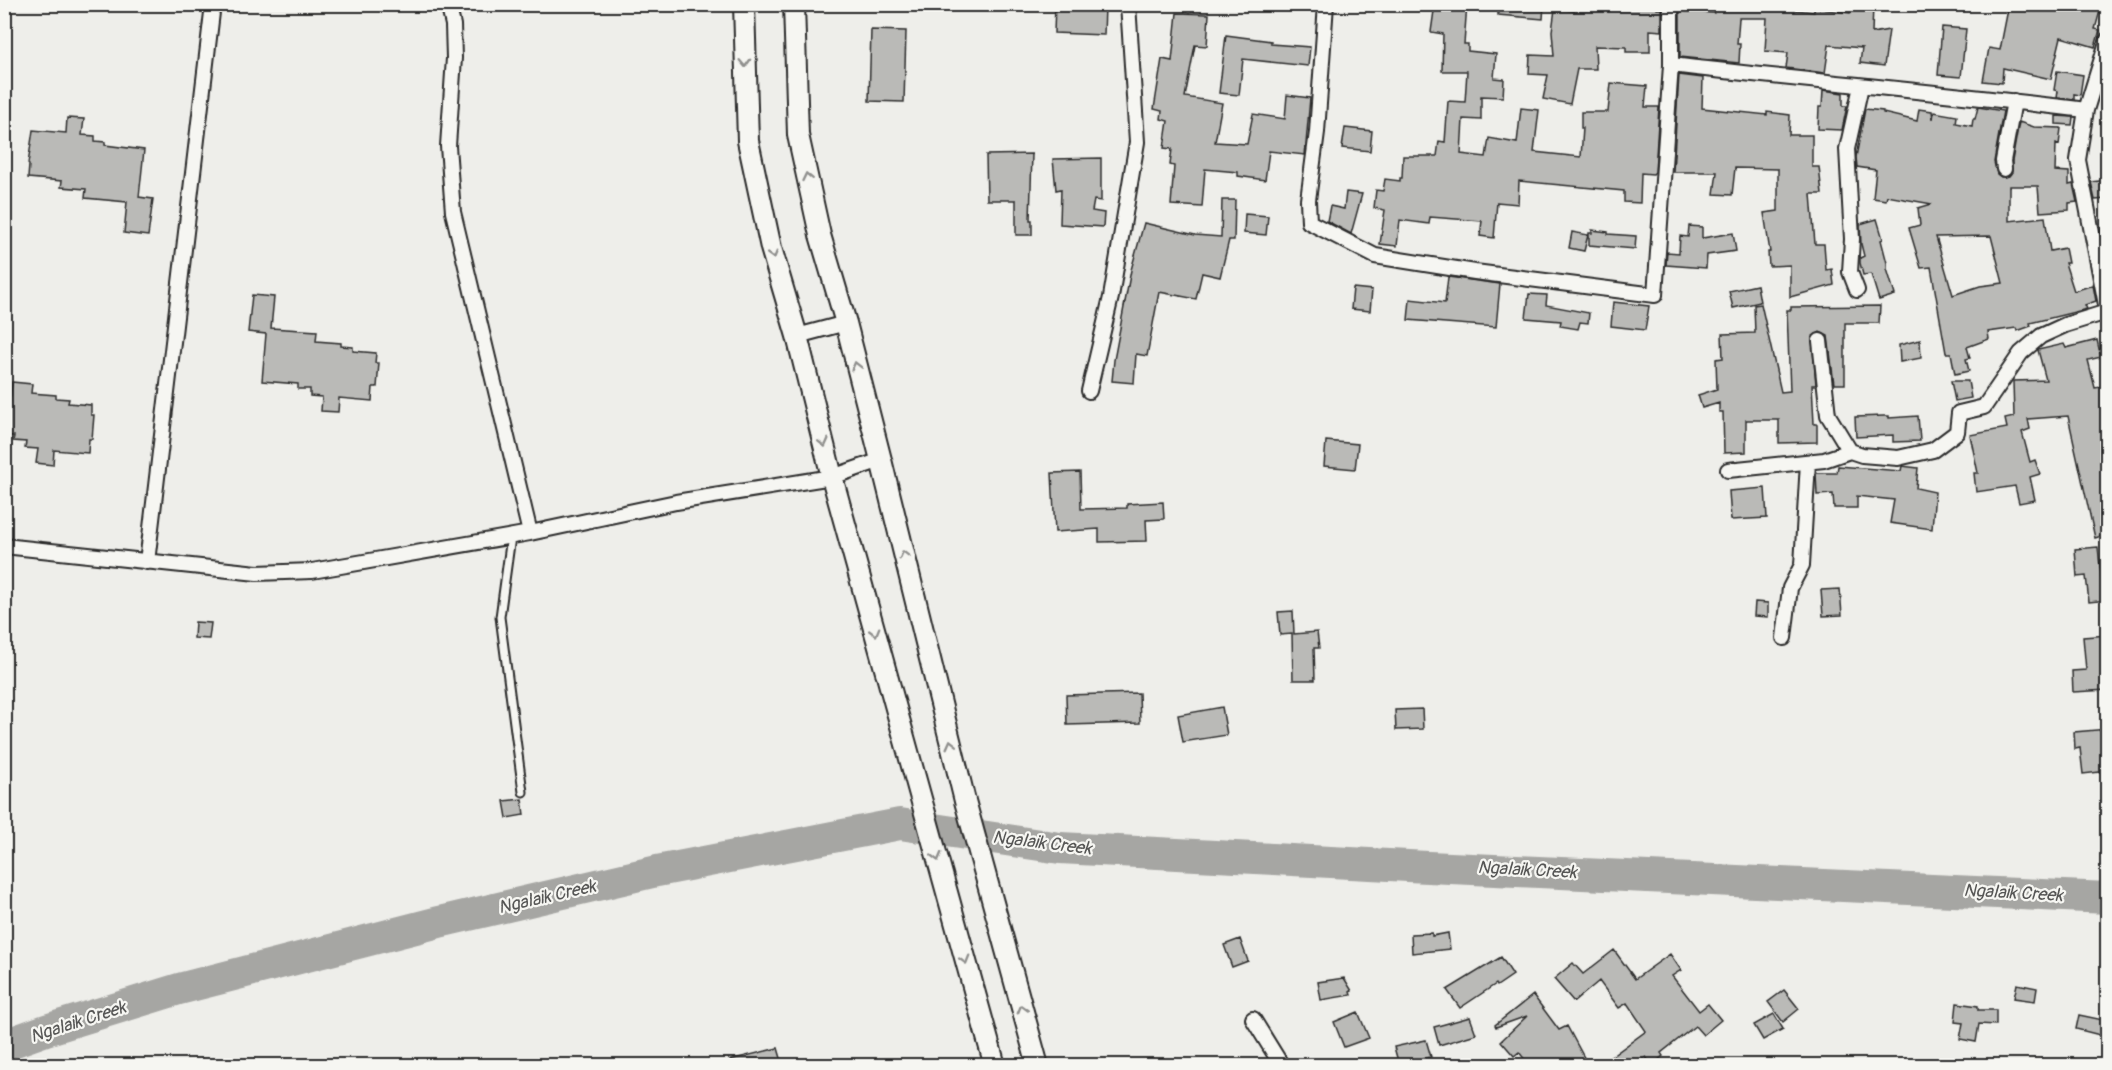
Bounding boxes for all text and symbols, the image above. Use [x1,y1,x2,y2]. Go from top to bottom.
one-way arrow [738,58,751,67]
one-way arrow [801,172,814,182]
one-way arrow [766,249,778,260]
one-way arrow [851,361,864,371]
one-way arrow [816,438,829,448]
one-way arrow [899,550,912,560]
one-way arrow [868,626,880,636]
one-way arrow [946,739,959,749]
water label: Ngalaik Creek [991,826,1094,861]
one-way arrow [929,852,942,862]
water label: Ngalaik Creek [1477,856,1579,884]
water label: Ngalaik Creek [496,874,599,919]
water label: Ngalaik Creek [1963,879,2065,907]
one-way arrow [958,954,970,964]
water label: Ngalaik Creek [27,995,130,1048]
one-way arrow [1017,1004,1030,1014]

